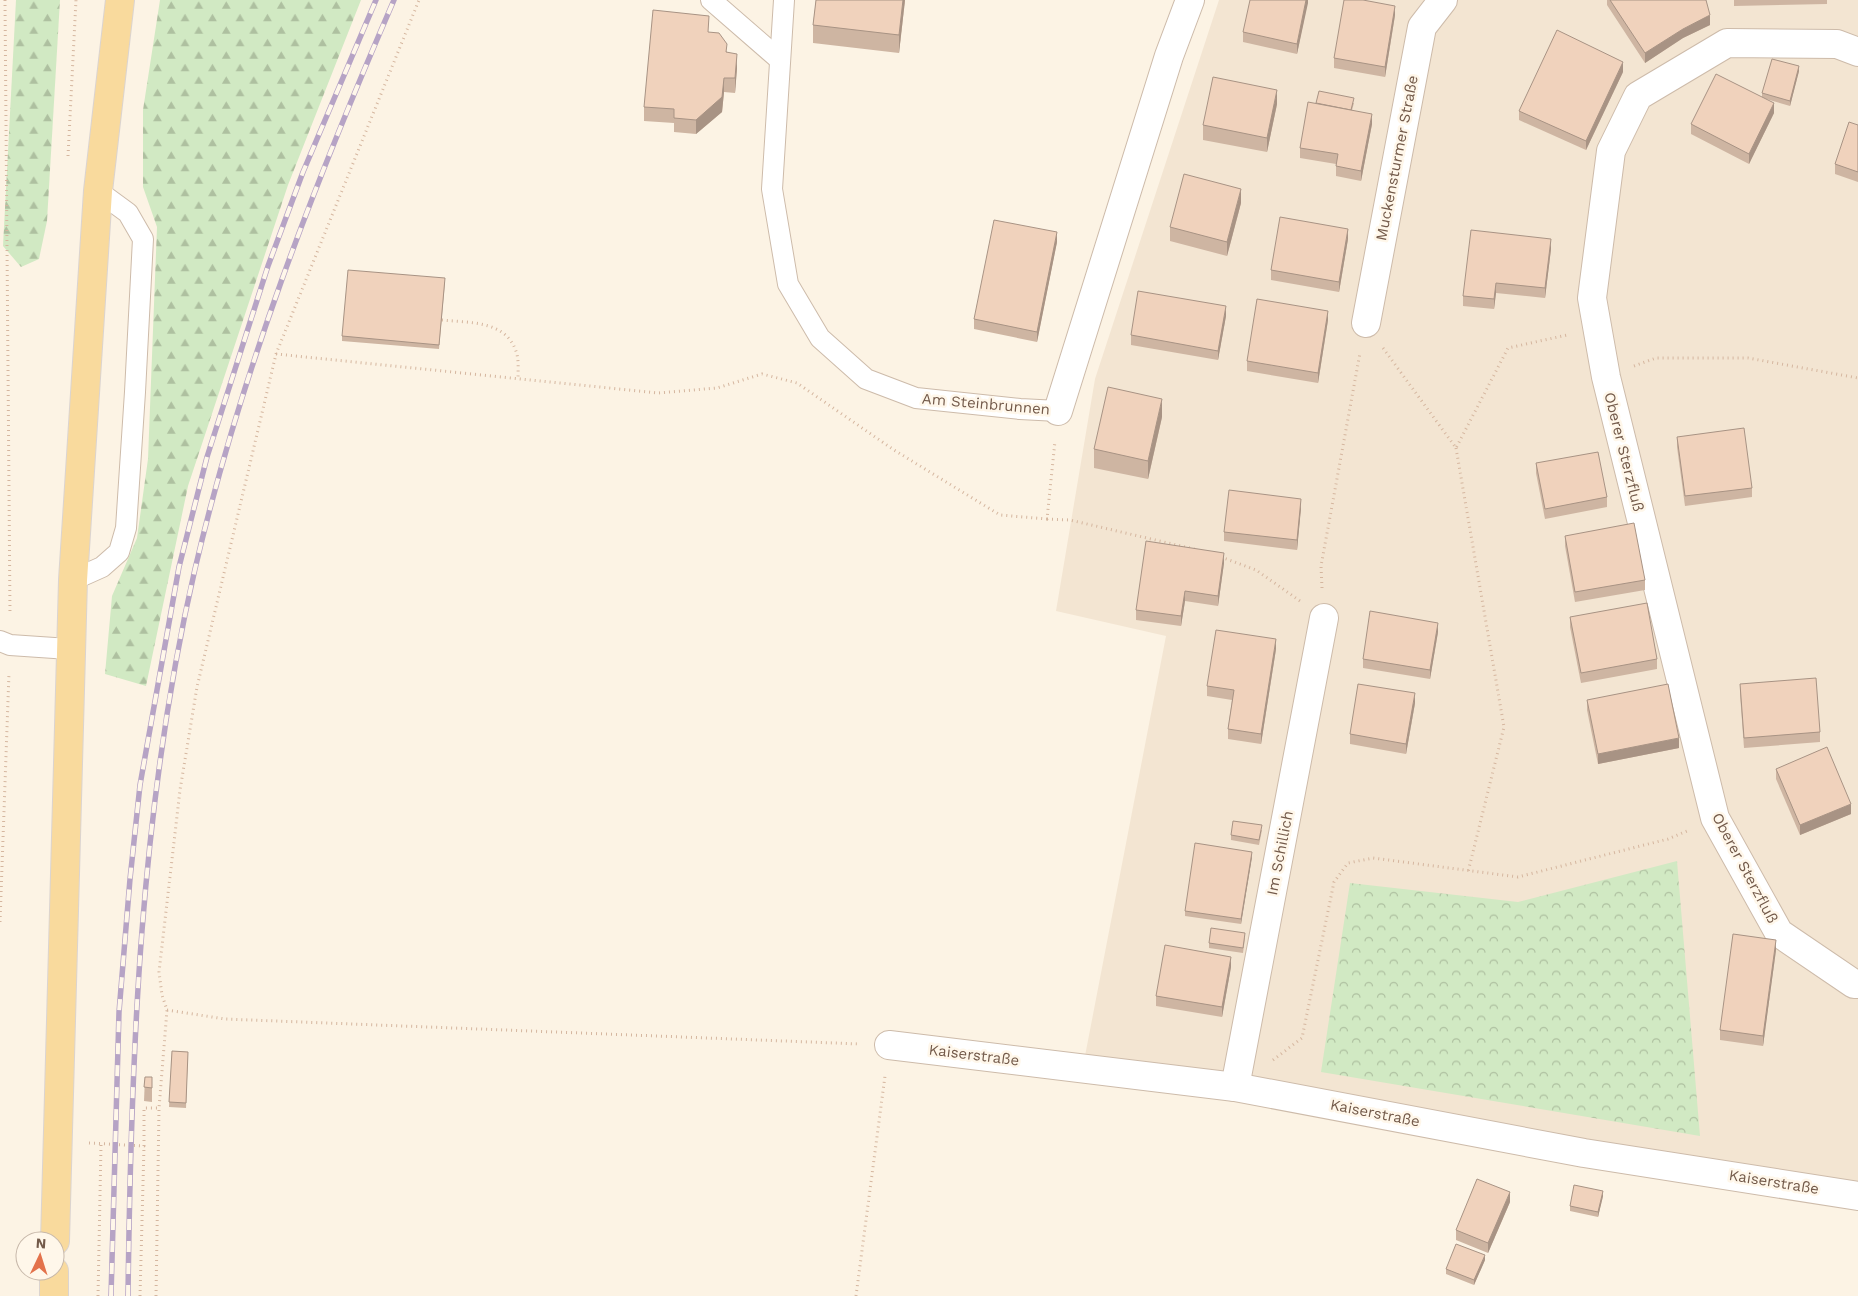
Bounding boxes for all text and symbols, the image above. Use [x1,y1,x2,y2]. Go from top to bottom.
street label: Muckensturmer Straße [1372,74,1422,242]
street label: Am Steinbrunnen [921,389,1051,419]
street label: Oberer Sterzfluß [1600,390,1648,514]
street label: Im Schillich [1263,809,1297,897]
street label: Oberer Sterzfluß [1708,810,1782,926]
street label: Kaiserstraße [928,1041,1020,1069]
street label: Kaiserstraße [1329,1095,1421,1131]
street label: Kaiserstraße [1728,1166,1820,1198]
north arrow [15,1231,65,1281]
text: N [35,1235,47,1251]

